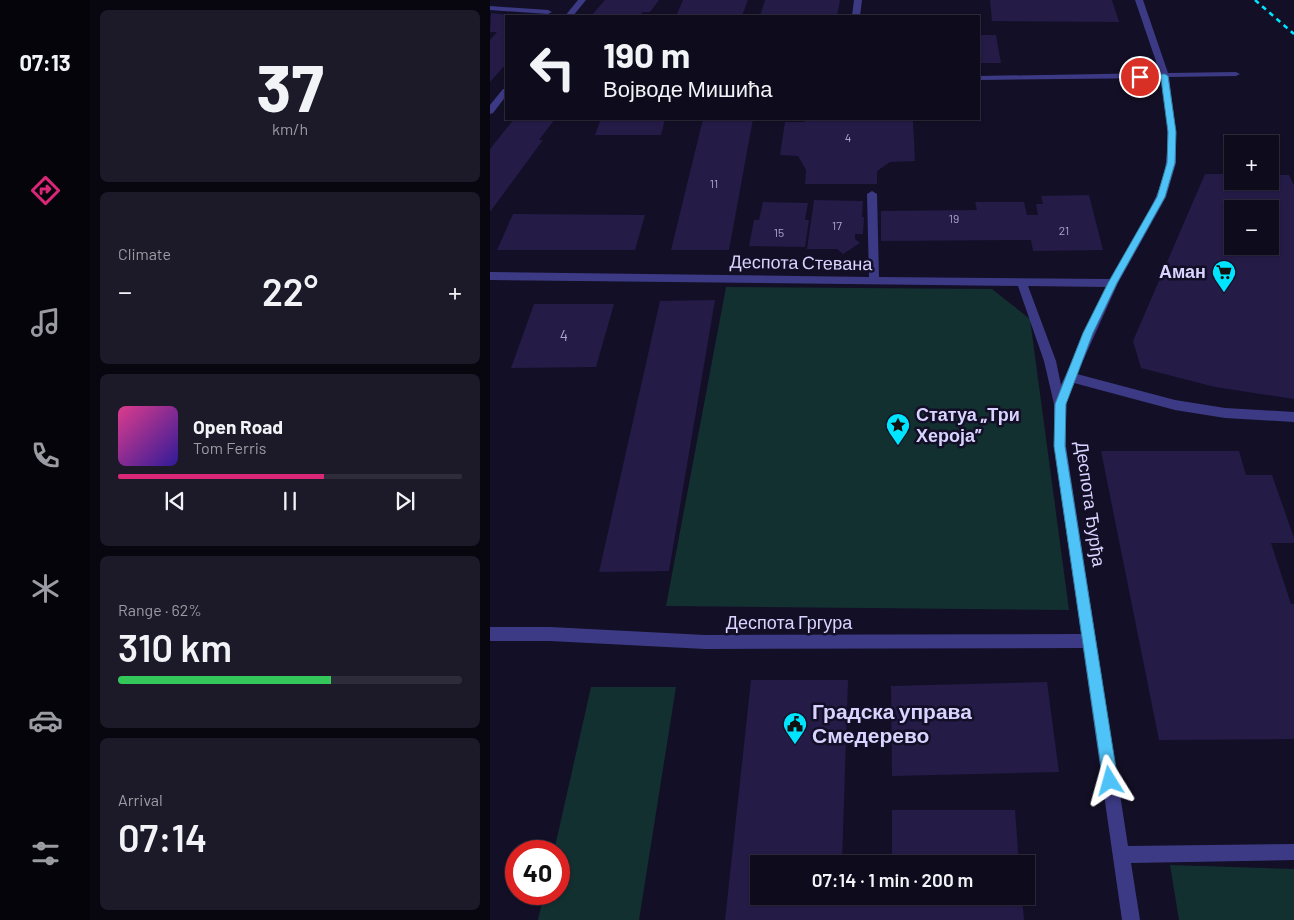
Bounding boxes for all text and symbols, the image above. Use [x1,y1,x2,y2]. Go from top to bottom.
text: 190 m [603,33,690,75]
icon: left [520,35,585,100]
text: 37 [256,47,324,125]
text: 07:13 [19,49,71,75]
pin [1119,56,1161,98]
icon: arrive [1126,63,1154,91]
text: Војводе Мишића [603,75,773,101]
text: km/h [272,119,308,138]
house number: 4 [845,130,851,144]
map controls [1224,135,1279,255]
button: + [1224,135,1279,190]
icon: directions [28,173,63,208]
house number: 11 [710,176,718,190]
button: − [1224,200,1279,255]
house number: 19 [949,211,959,225]
house number: 17 [832,218,842,232]
house number: 21 [1059,223,1069,237]
house number: 15 [774,225,784,239]
text: Climate [118,244,171,263]
street label: Деспота Стевана [730,250,873,274]
supermarket icon: Аман [1211,259,1237,293]
place label: Аман [1159,260,1206,282]
text: 22° [262,268,318,314]
text: − [118,274,132,308]
text: + [448,274,462,308]
icon: music [28,305,63,340]
house number: 4 [560,326,568,344]
place label: Статуа „Три Хероја” [916,403,1020,446]
place icon: Статуа „Три Хероја” [885,412,911,446]
text: Open Road [193,415,283,438]
icon: phone [28,438,63,473]
text: Tom Ferris [193,438,267,457]
street label: Деспота Ђурђа [1071,440,1111,569]
icon: previous [161,487,189,515]
icon: pause [276,487,304,515]
icon: next [391,487,419,515]
icon: climate [28,571,63,606]
text: Range · 62% [118,600,202,619]
street label: Деспота Гргура [726,611,853,633]
text: 310 km [118,624,232,670]
place label: Градска управа Смедерево [812,698,972,747]
icon: car [28,703,63,738]
public building icon: Градска управа Смедерево [782,711,808,745]
position arrow [1083,754,1135,806]
text: Arrival [118,790,163,809]
text: 07:14 [118,814,207,860]
icon: filters [28,836,63,871]
speed limit sign: 40 [505,840,570,905]
text: 07:14 · 1 min · 200 m [812,868,973,891]

